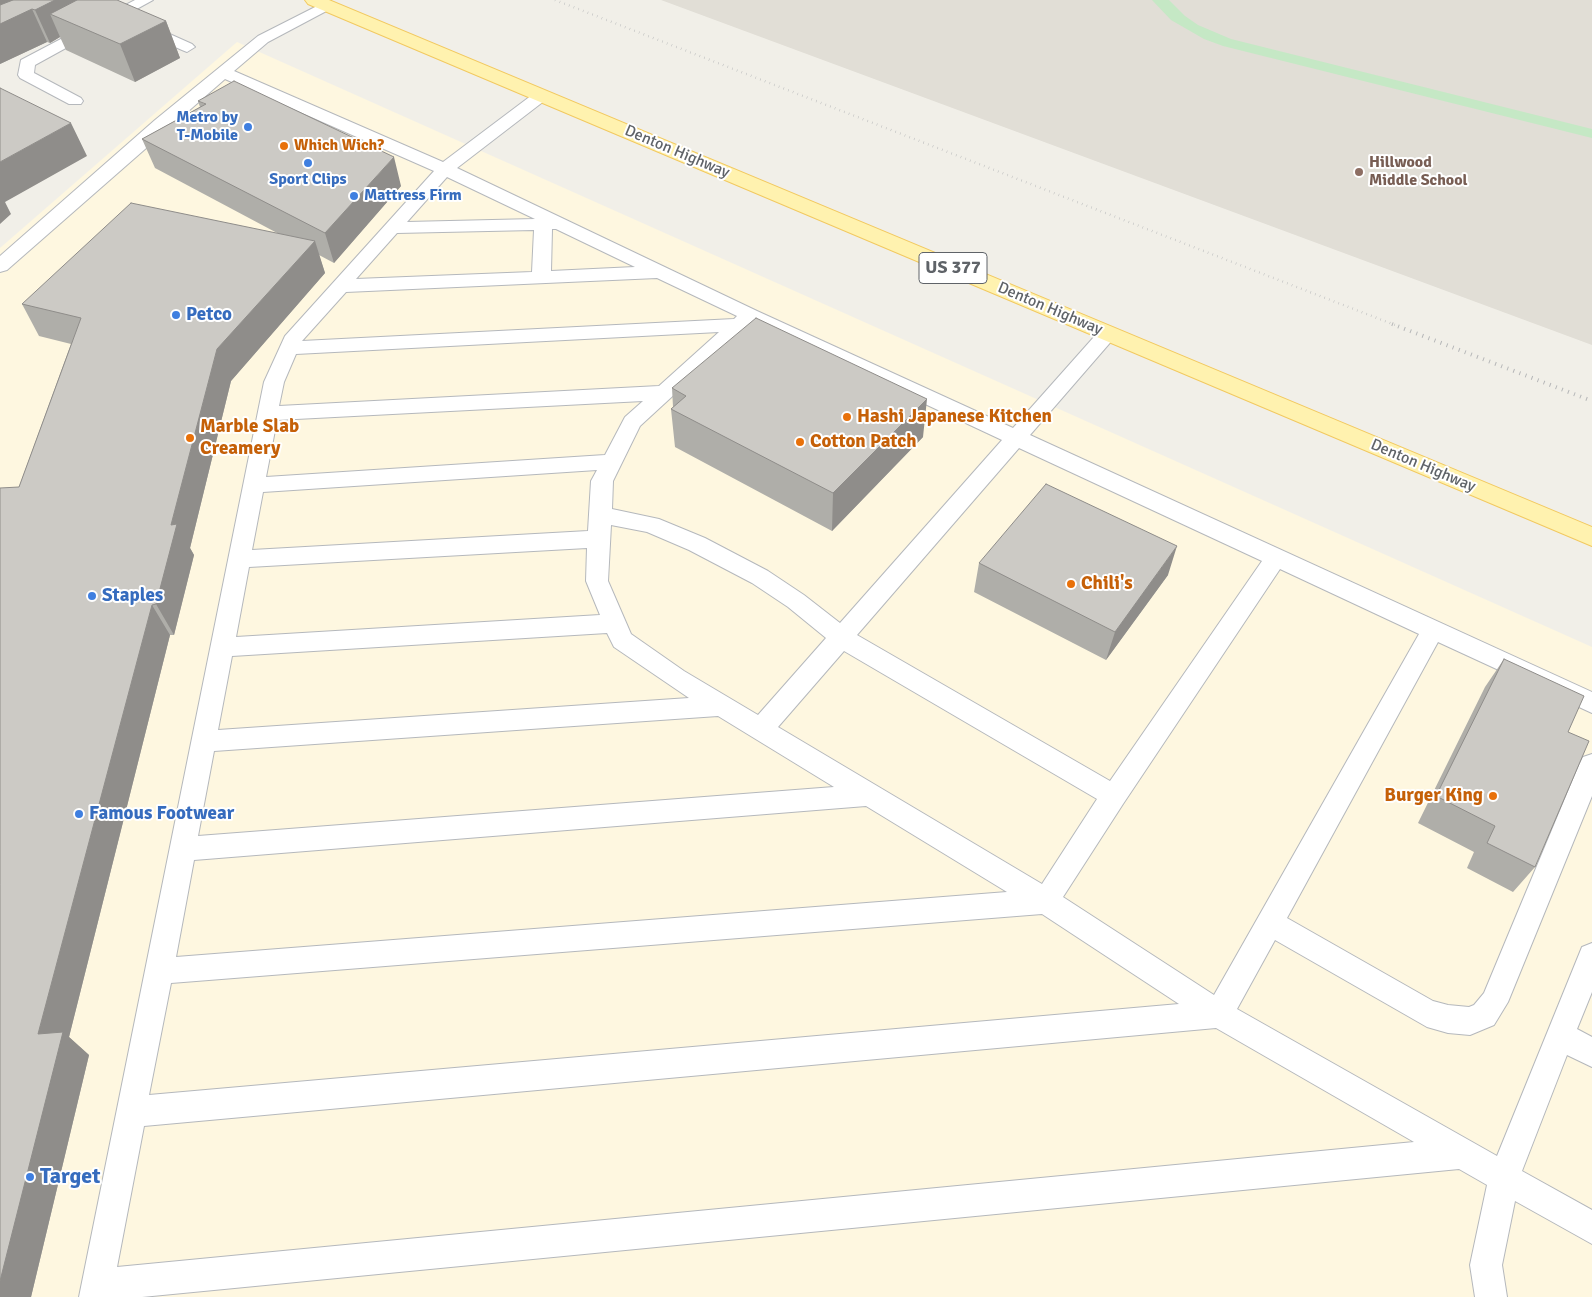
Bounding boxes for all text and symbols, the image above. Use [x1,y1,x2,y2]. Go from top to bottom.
place label: Metro by T-Mobile [176,108,238,146]
marker: Metro by T-Mobile [242,121,254,133]
street label: Denton Highway [622,121,732,183]
place label: Which Wich? [294,136,384,156]
marker: Which Wich? [278,140,290,152]
place label: Hillwood Middle School [1369,153,1468,191]
marker: Sport Clips [302,157,314,169]
marker: Hillwood Middle School [1353,166,1365,178]
place label: Sport Clips [269,170,347,190]
place label: Mattress Firm [364,186,462,206]
marker: Mattress Firm [348,190,360,202]
road number: US 377 [919,252,987,284]
street label: Denton Highway [995,278,1105,340]
place label: Petco [186,304,232,326]
marker: Petco [170,309,182,321]
place label: Hashi Japanese Kitchen [857,406,1052,428]
marker: Hashi Japanese Kitchen [841,411,853,423]
place label: Marble Slab Creamery [200,416,299,460]
place label: Cotton Patch [810,431,917,453]
marker: Marble Slab Creamery [184,432,196,444]
street label: Denton Highway [1368,435,1478,497]
marker: Cotton Patch [794,436,806,448]
place label: Chili's [1081,573,1133,595]
marker: Chili's [1065,578,1077,590]
place label: Staples [102,585,163,607]
marker: Staples [86,590,98,602]
place label: Burger King [1384,785,1483,807]
marker: Burger King [1487,790,1499,802]
place label: Famous Footwear [89,803,234,825]
marker: Famous Footwear [73,808,85,820]
place label: Target [40,1164,100,1190]
marker: Target [24,1171,36,1183]

